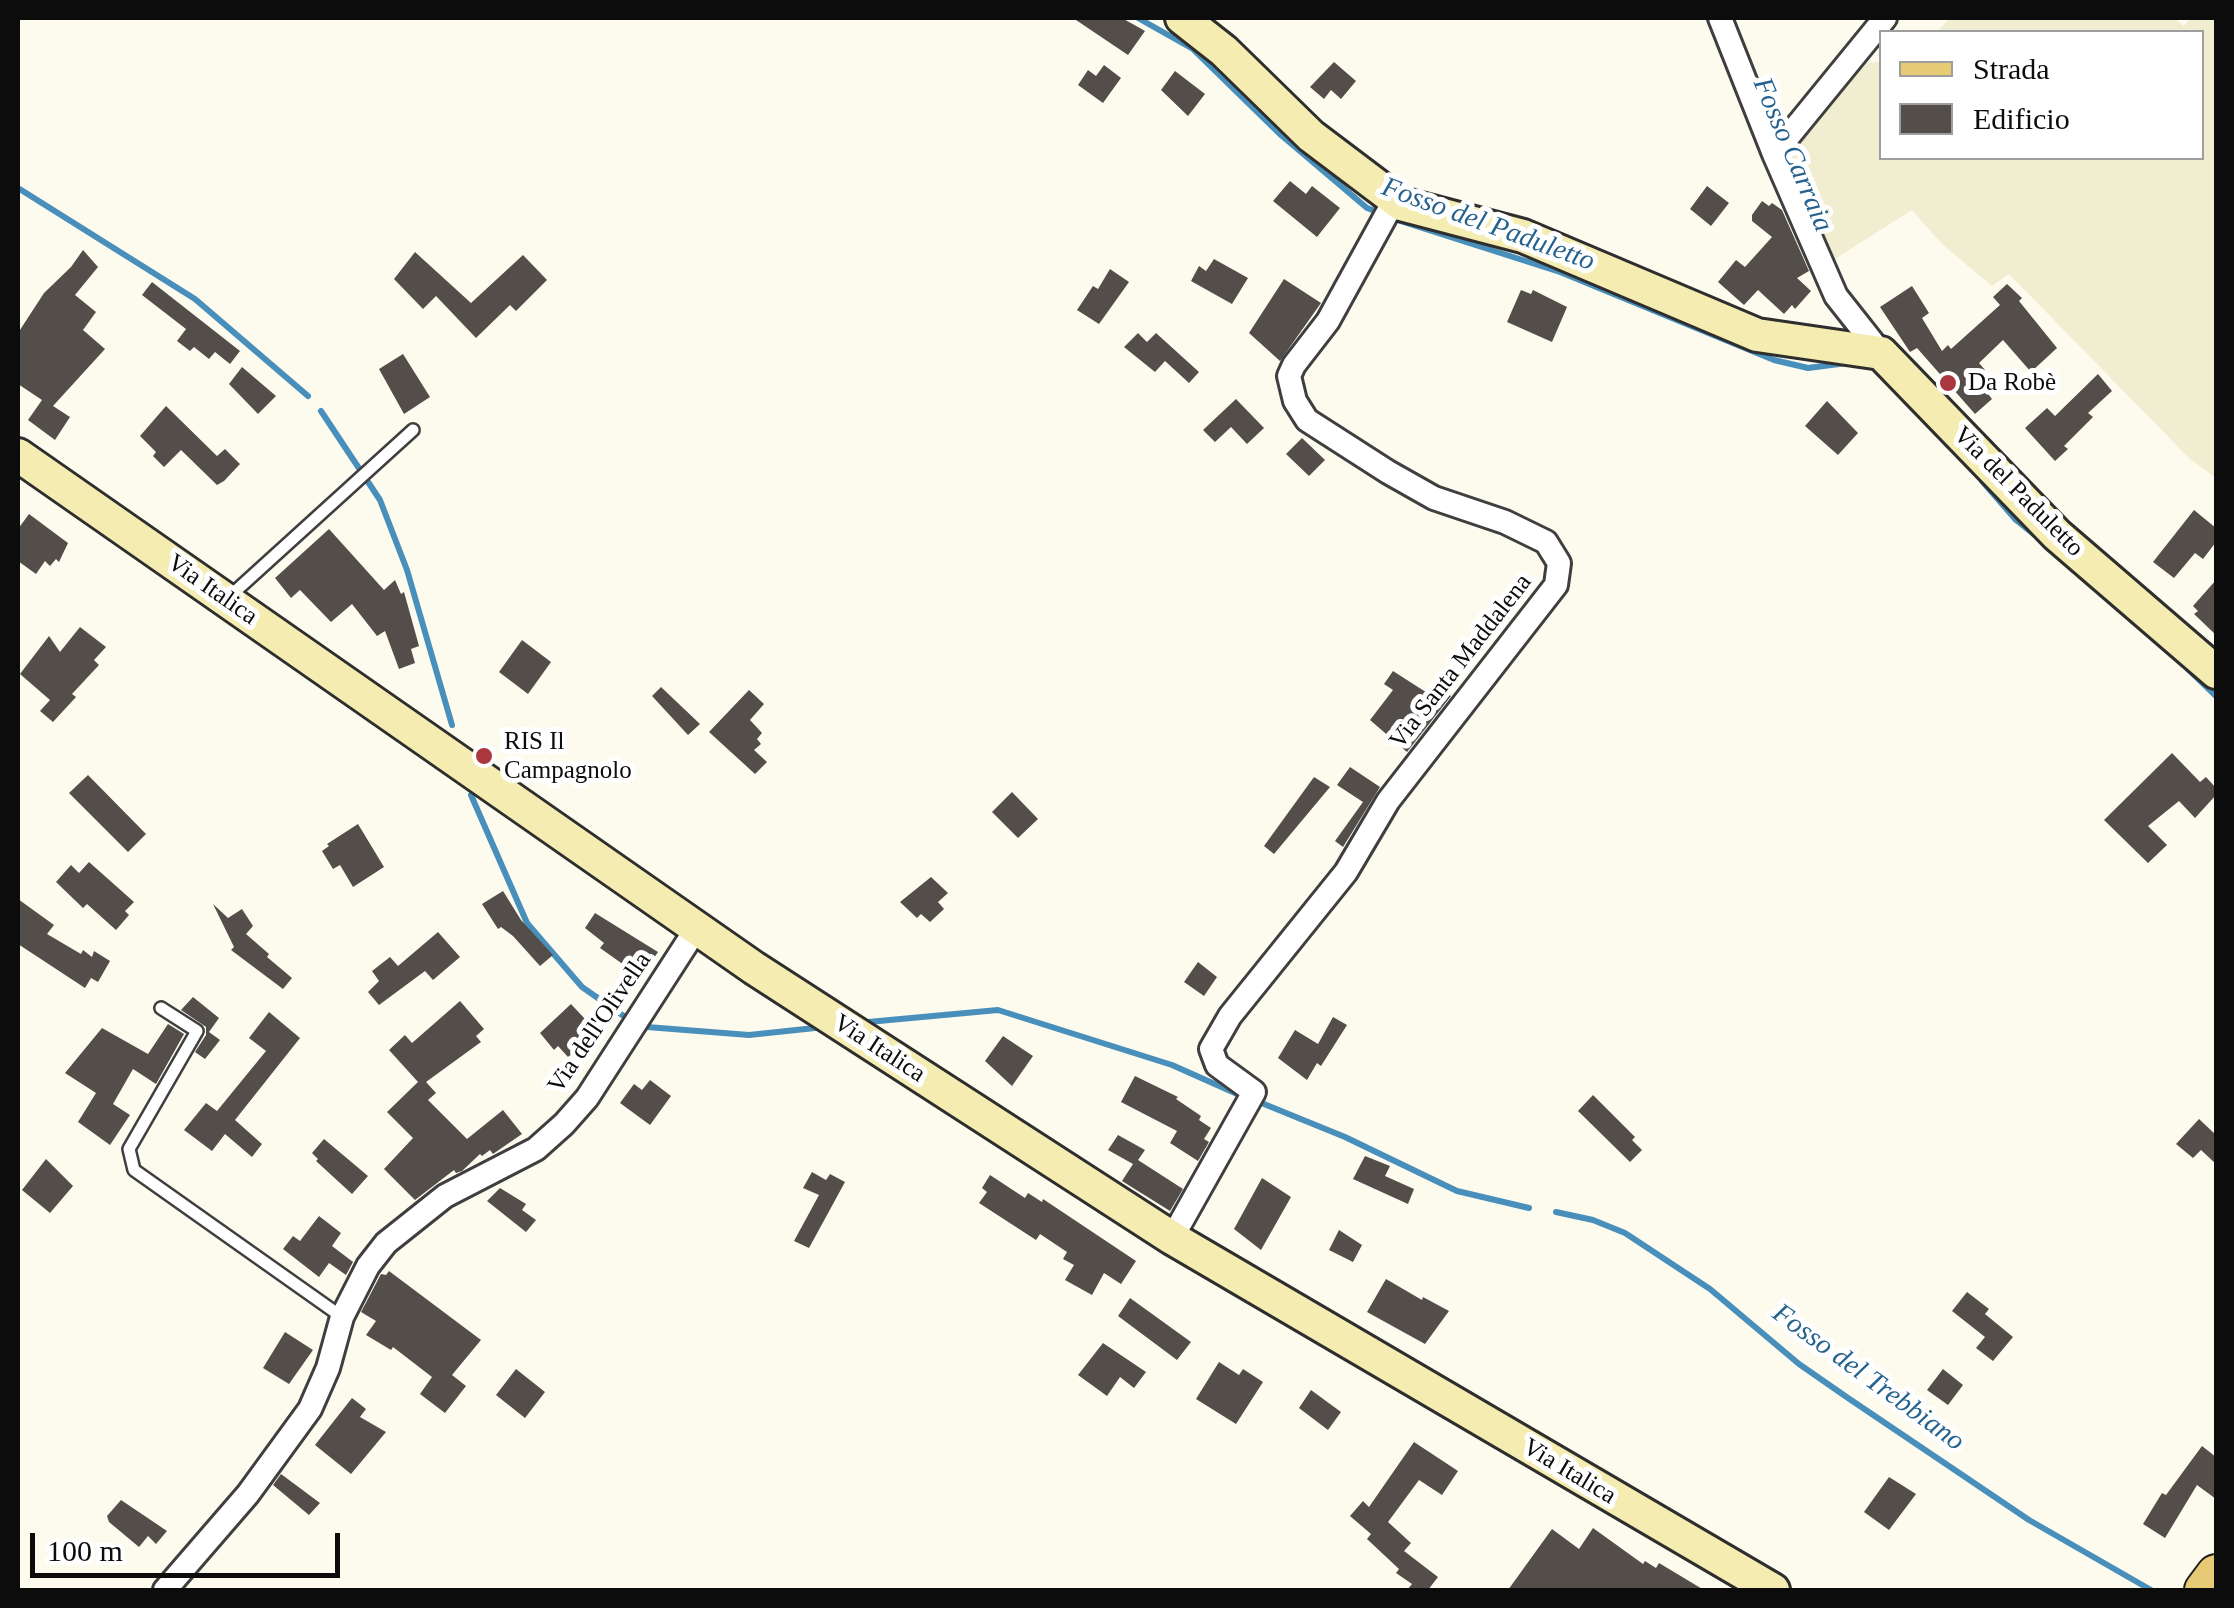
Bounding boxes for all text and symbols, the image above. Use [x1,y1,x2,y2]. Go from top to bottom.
legend [1879,30,2204,160]
text: Strada [1973,52,2050,85]
water label: Fosso Carraia [1744,73,1840,237]
text: Edificio [1973,102,2070,135]
water label: Fosso del Paduletto [1377,171,1599,279]
place label: Da Robè [1968,368,2056,398]
marker: Da Robè [1937,372,1959,394]
street label: Via del Paduletto [1947,421,2089,563]
street label: Via Italica [161,548,263,632]
street label: Via Santa Maddalena [1383,569,1539,755]
place label: RIS Il Campagnolo [504,727,632,786]
marker: RIS Il Campagnolo [473,745,495,767]
street label: Via dell'Olivella [542,947,658,1099]
street label: Via Italica [828,1008,930,1090]
water label: Fosso del Trebbiano [1765,1297,1971,1459]
street label: Via Italica [1517,1433,1621,1511]
scale bar [35,1513,345,1575]
text: 100 m [47,1534,123,1567]

